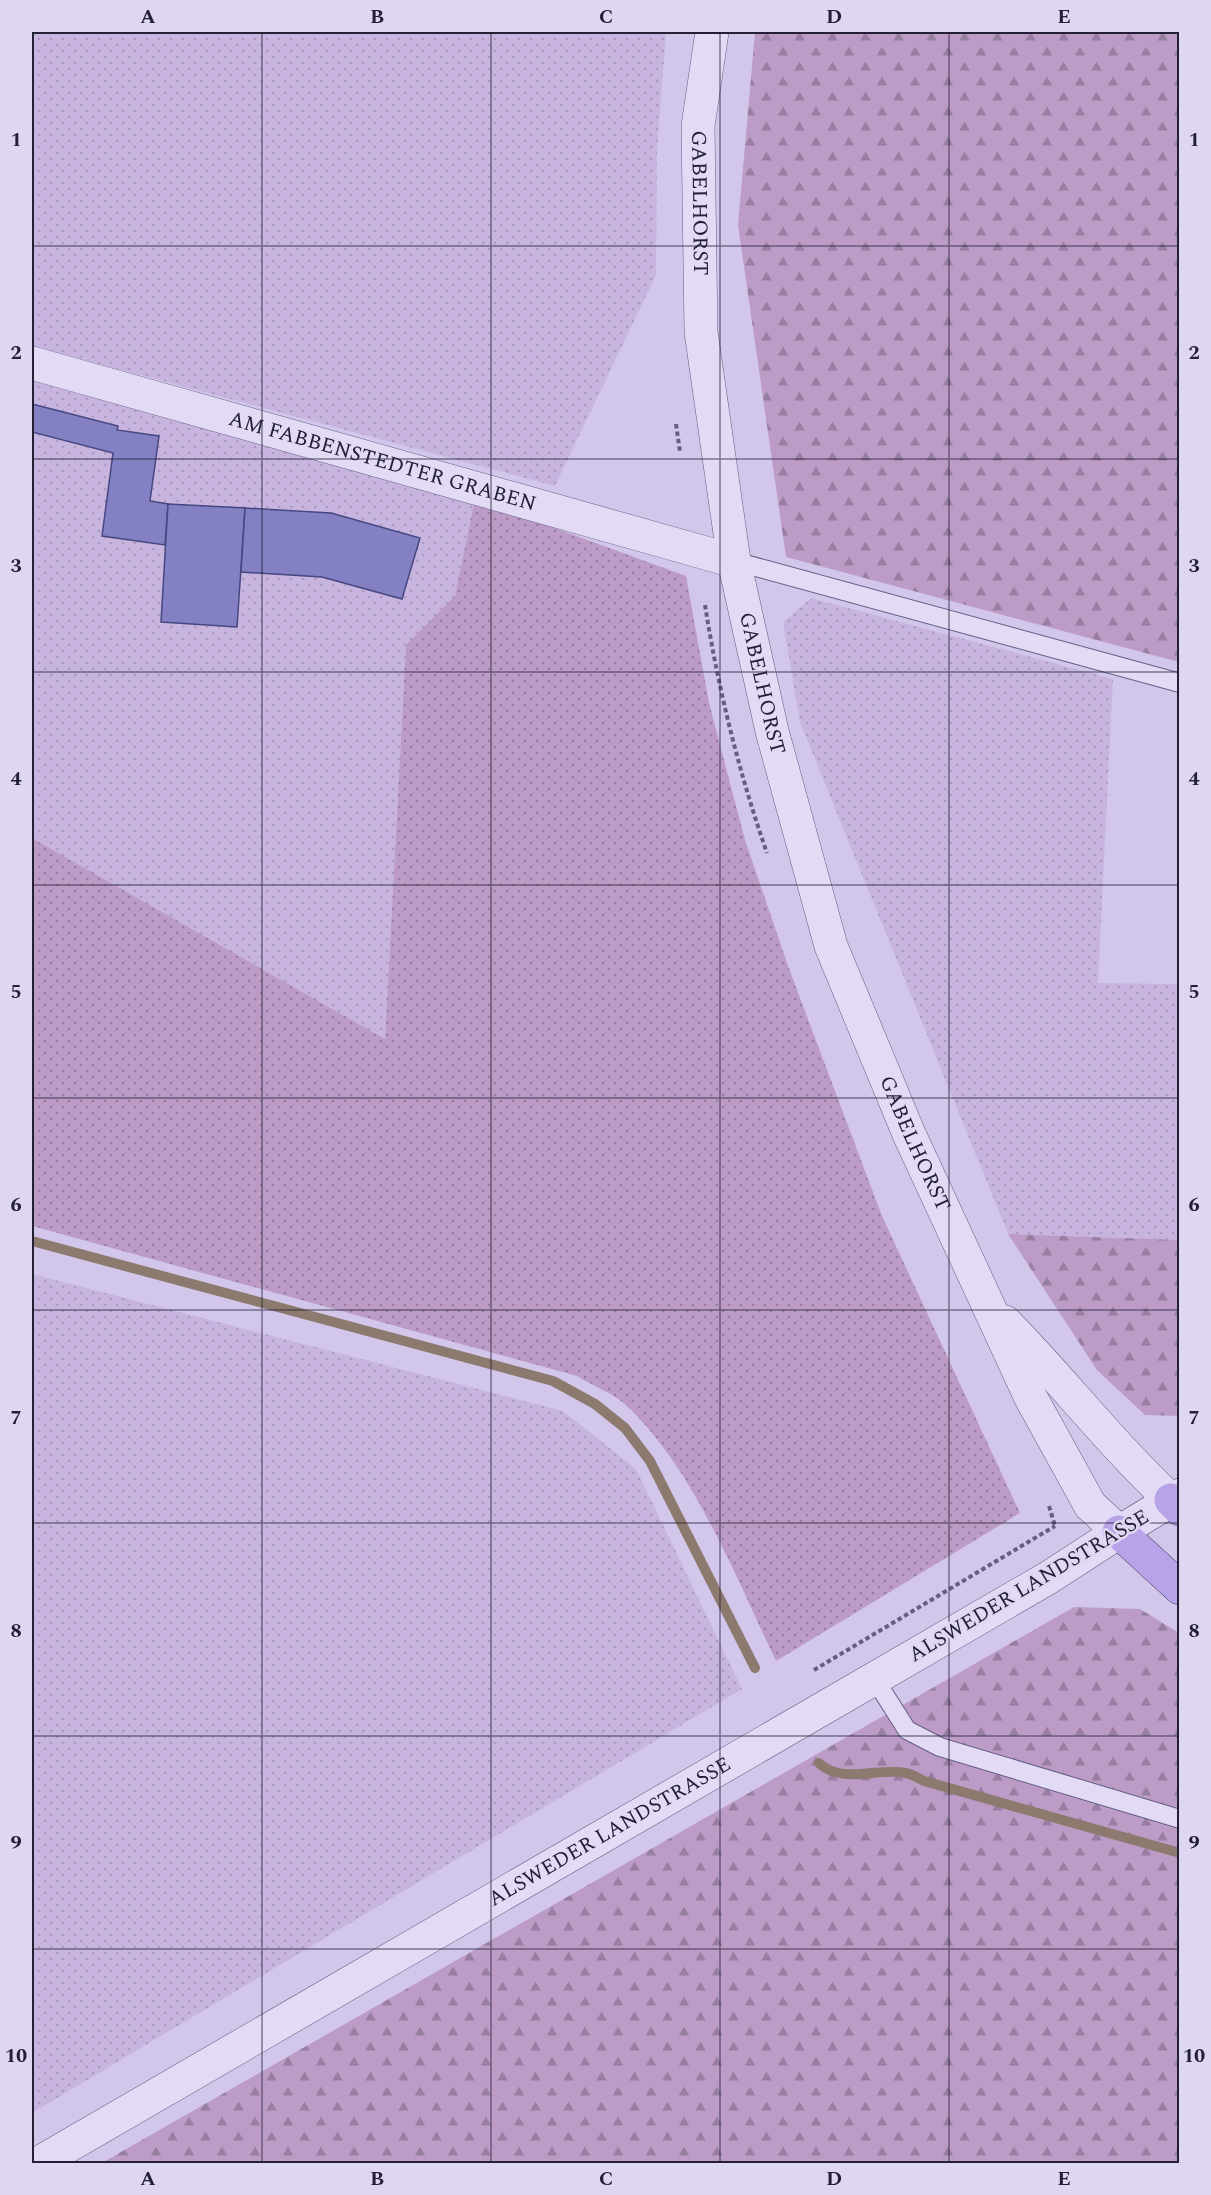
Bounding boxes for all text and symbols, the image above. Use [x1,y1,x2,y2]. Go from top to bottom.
text: A [140,2,156,32]
text: B [370,2,384,32]
text: C [599,2,613,32]
text: D [826,2,842,32]
text: E [1057,2,1071,32]
text: 1 [10,125,22,155]
text: 1 [1188,125,1200,155]
street label: GABELHORST [682,130,716,276]
text: 2 [10,338,22,368]
text: 2 [1188,338,1200,368]
street label: AM FABBENSTEDTER GRABEN [225,403,540,520]
text: 3 [10,551,22,581]
text: 3 [1188,551,1200,581]
street label: GABELHORST [730,609,794,758]
text: 4 [10,764,22,794]
text: 4 [1188,764,1200,794]
text: 5 [10,977,22,1007]
text: 5 [1188,977,1200,1007]
street label: GABELHORST [871,1071,959,1217]
text: 6 [10,1190,22,1220]
text: 6 [1188,1190,1200,1220]
text: 7 [10,1403,22,1433]
text: 7 [1188,1403,1200,1433]
street label: ALSWEDER LANDSTRASSE [902,1501,1156,1671]
text: 8 [10,1616,22,1646]
text: 8 [1188,1616,1200,1646]
street label: ALSWEDER LANDSTRASSE [482,1749,737,1915]
text: 9 [10,1828,22,1858]
text: 9 [1188,1828,1200,1858]
text: 10 [5,2041,27,2071]
text: 10 [1183,2041,1205,2071]
text: A [140,2164,156,2194]
text: B [370,2164,384,2194]
text: C [599,2164,613,2194]
text: D [826,2164,842,2194]
text: E [1057,2164,1071,2194]

